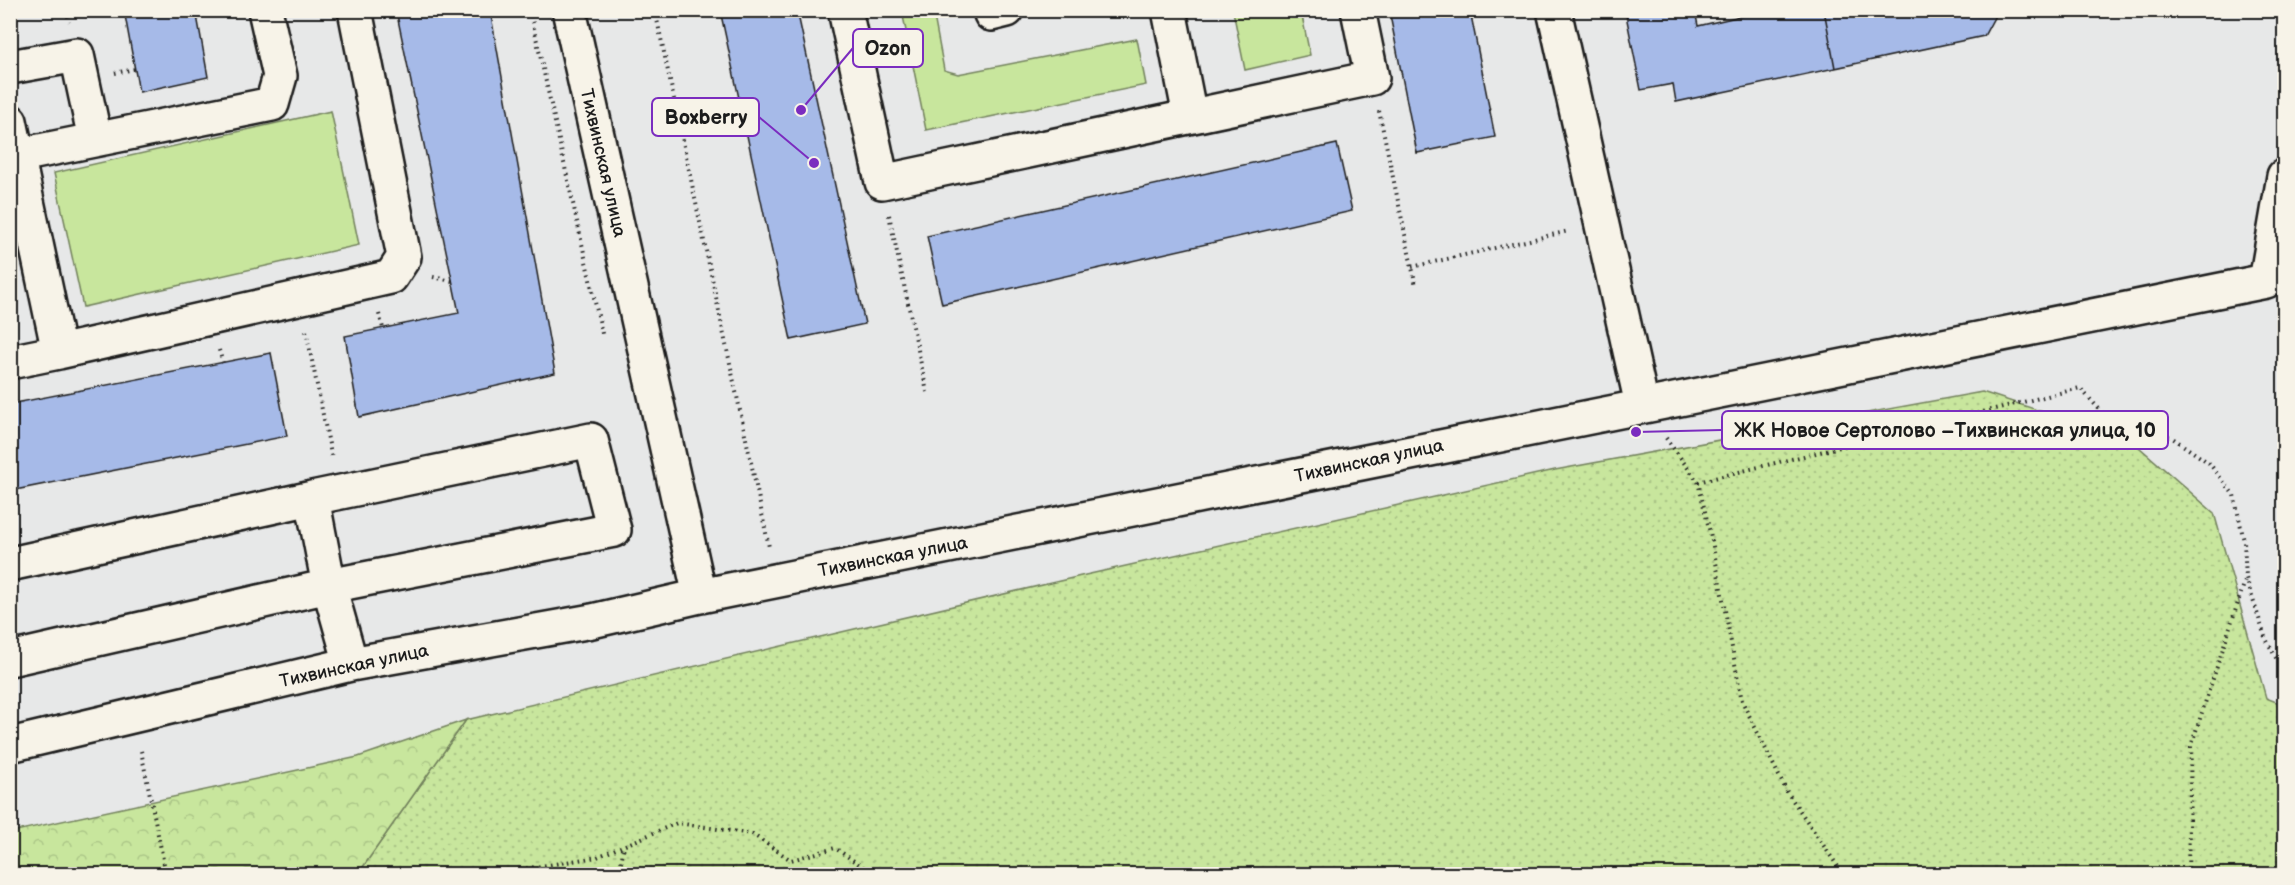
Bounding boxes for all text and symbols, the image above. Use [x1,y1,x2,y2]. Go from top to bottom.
callout: Ozon [853,29,923,67]
text: Ozon [865,37,911,61]
street label: Тихвинская улица [576,87,630,240]
callout: Boxberry [652,98,759,136]
text: Boxberry [665,106,748,130]
callout: ЖК Новое Сертолово –Тихвинская улица, 10 [1722,411,2168,449]
text: ЖК Новое Сертолово –Тихвинская улица, 10 [1734,419,2156,443]
street label: Тихвинская улица [1293,435,1446,487]
street label: Тихвинская улица [817,532,970,582]
street label: Тихвинская улица [278,640,431,692]

